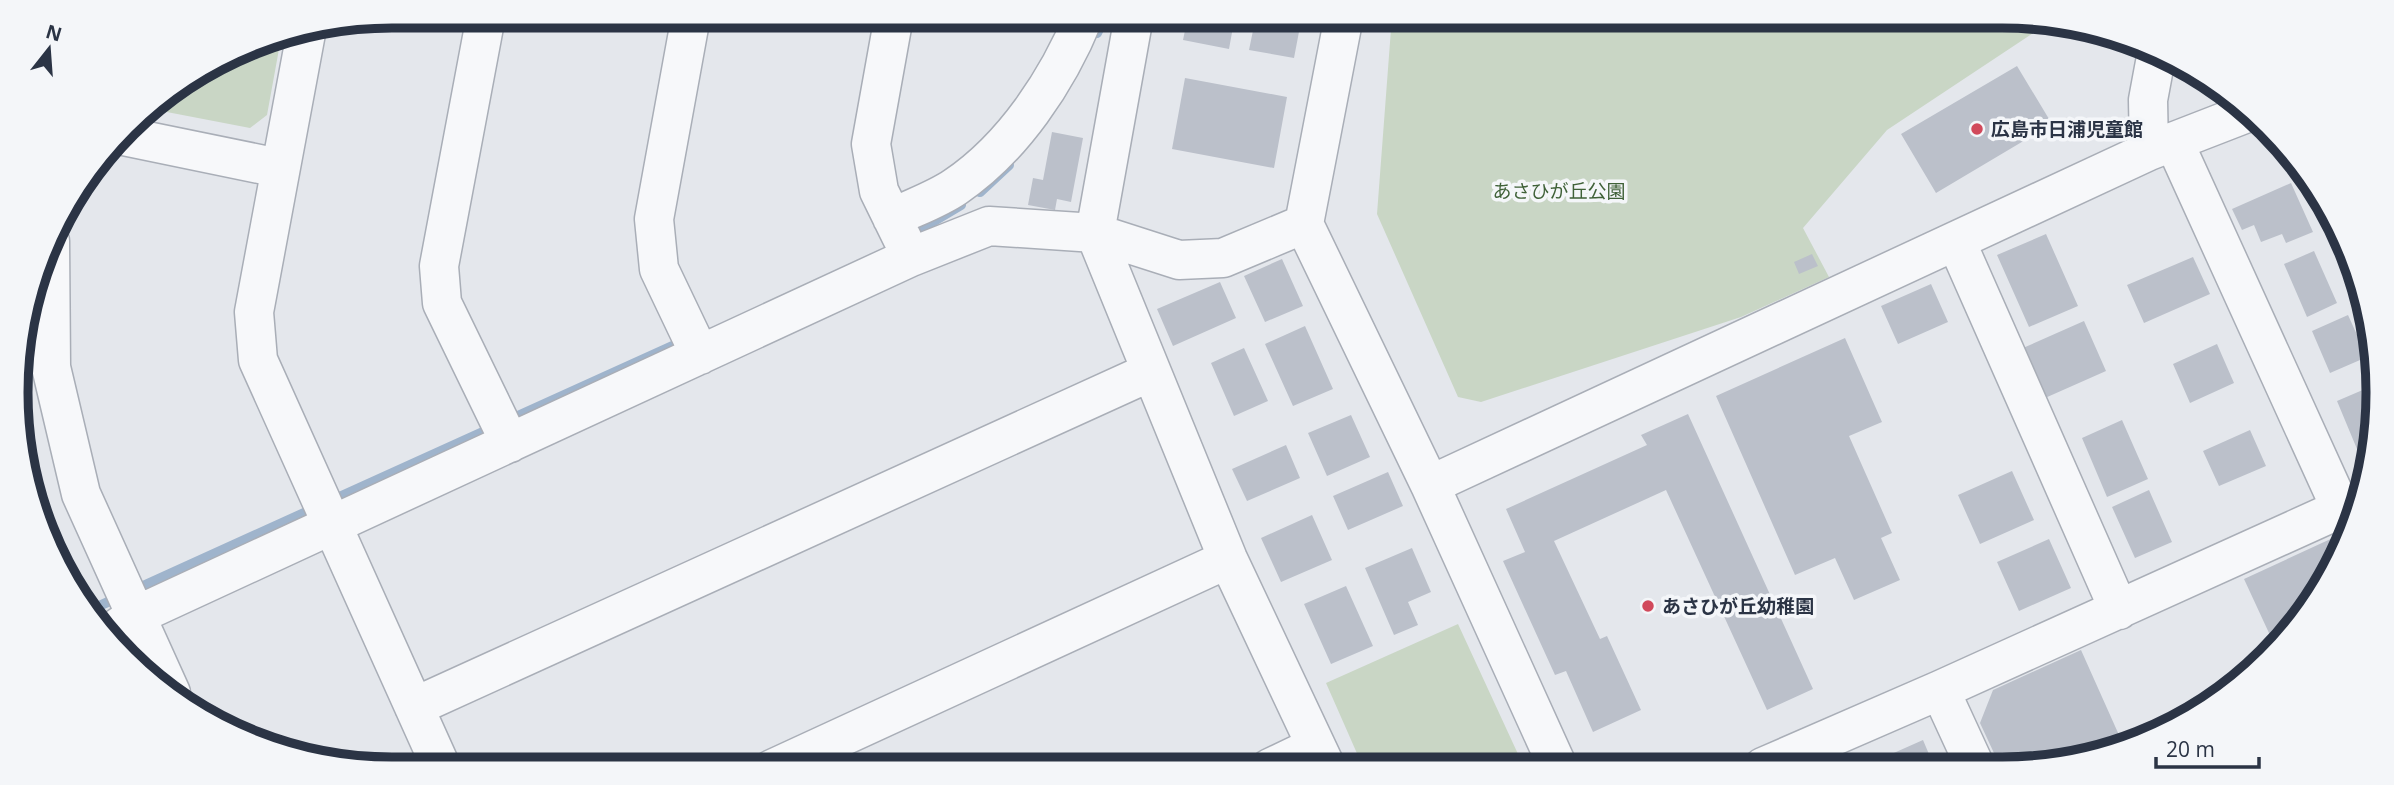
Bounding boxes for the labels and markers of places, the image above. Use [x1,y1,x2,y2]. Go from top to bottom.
place label: 広島市日浦児童館 [1991,116,2143,142]
marker: 広島市日浦児童館 [1969,121,1985,137]
place label: あさひが丘幼稚園 [1662,593,1814,619]
marker: あさひが丘幼稚園 [1640,598,1656,614]

